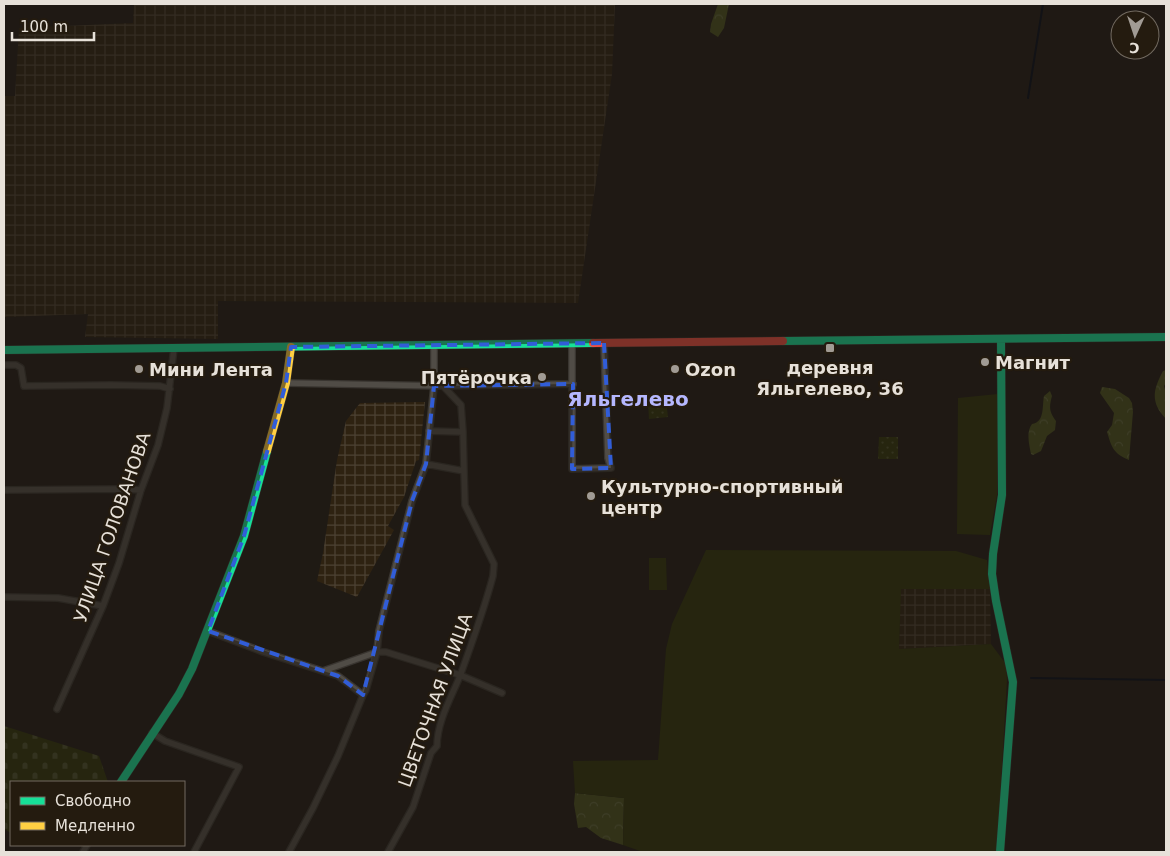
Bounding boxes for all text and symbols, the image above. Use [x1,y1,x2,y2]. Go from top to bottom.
scale bar [12,10,95,42]
north arrow [1110,10,1160,60]
text: 100 m [20,18,68,36]
text: С [1129,40,1140,56]
marker: деревня Яльгелево, 36 [824,342,836,354]
place label: Магнит [995,352,1071,373]
marker: Магнит [979,356,991,368]
place label: деревня Яльгелево, 36 [756,357,904,399]
place label: Мини Лента [149,359,273,380]
place label: Ozon [685,359,736,380]
marker: Мини Лента [133,363,145,375]
marker: Ozon [669,363,681,375]
place label: Пятёрочка [421,367,532,388]
marker: Пятёрочка [536,371,548,383]
district label: Яльгелево [567,387,689,411]
street label: УЛИЦА ГОЛОВАНОВА [70,428,155,625]
place label: Культурно-спортивный центр [601,476,843,518]
marker: Культурно-спортивный центр [585,490,597,502]
street label: ЦВЕТОЧНАЯ УЛИЦА [394,610,476,790]
legend [10,781,185,846]
text: Свободно [55,792,131,810]
text: Медленно [55,817,135,835]

